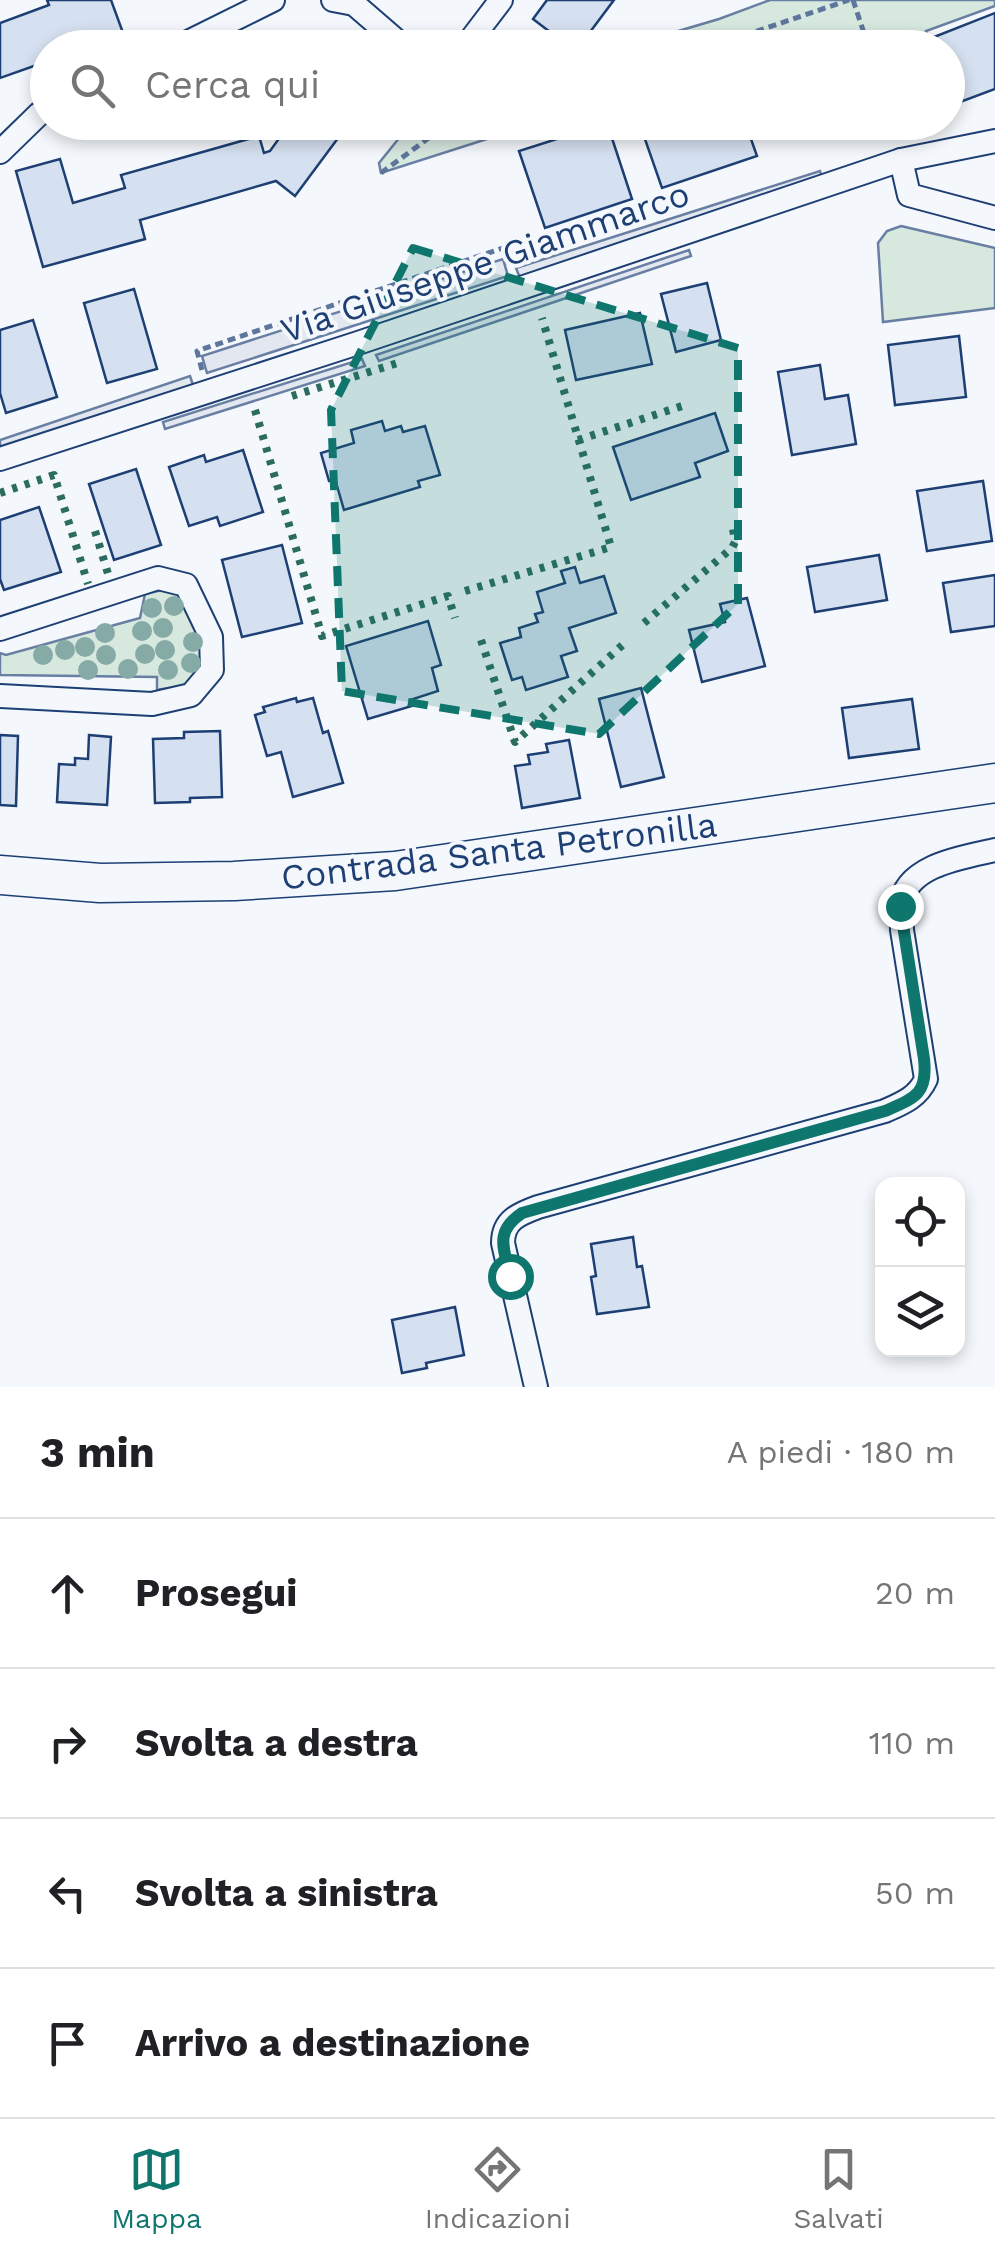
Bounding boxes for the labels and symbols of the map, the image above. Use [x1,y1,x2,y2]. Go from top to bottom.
street label: Via Giuseppe Giammarco [275,172,695,352]
street label: Contrada Santa Petronilla [279,803,719,899]
route end [878,884,924,930]
route start [488,1254,534,1300]

